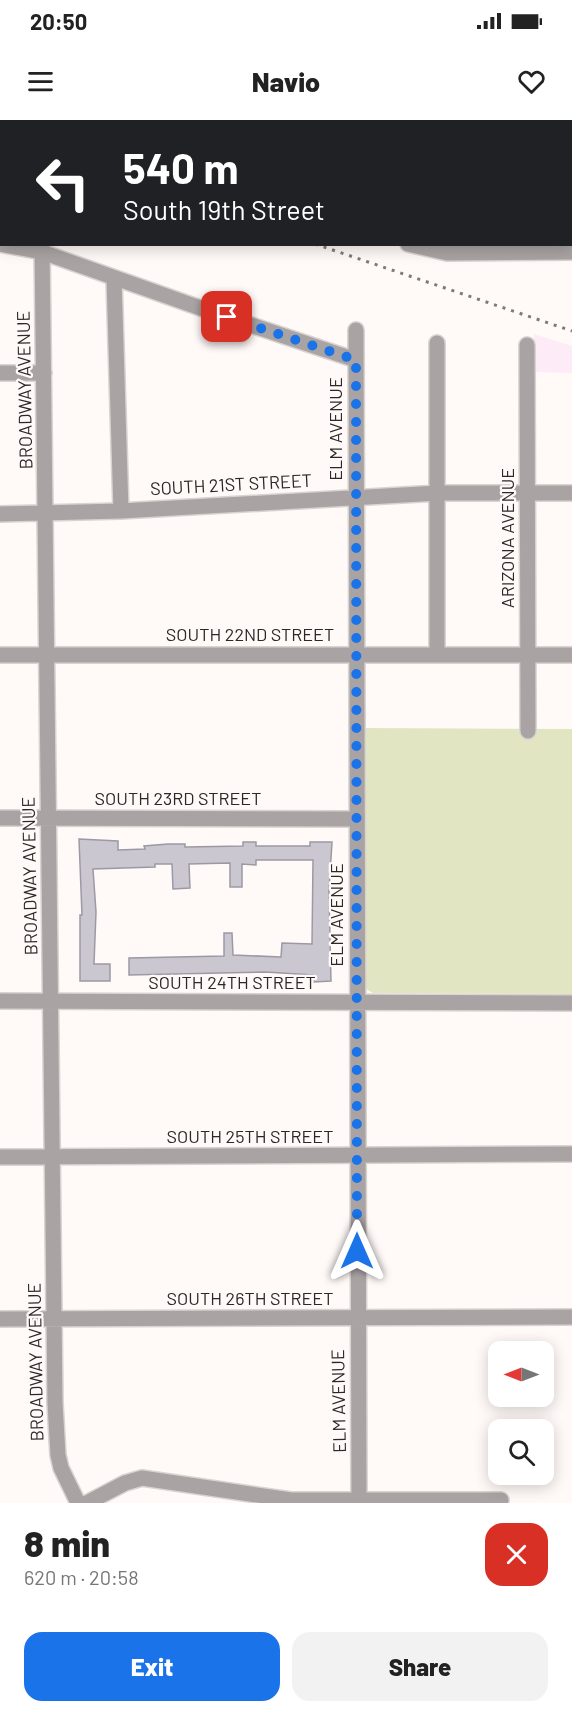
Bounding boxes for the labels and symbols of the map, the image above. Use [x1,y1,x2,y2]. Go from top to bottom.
pin [201,291,252,342]
street label: BROADWAY AVENUE [12,310,36,470]
street label: ELM AVENUE [324,377,346,481]
street label: ARIZONA AVENUE [496,468,518,608]
street label: SOUTH 21ST STREET [149,469,312,499]
street label: SOUTH 22ND STREET [166,623,334,645]
street label: SOUTH 23RD STREET [95,787,261,809]
street label: BROADWAY AVENUE [17,796,41,956]
street label: ELM AVENUE [325,863,347,967]
street label: SOUTH 24TH STREET [148,971,316,993]
street label: SOUTH 25TH STREET [167,1125,333,1147]
position arrow [325,1219,389,1283]
street label: BROADWAY AVENUE [23,1282,47,1442]
street label: SOUTH 26TH STREET [167,1287,333,1309]
north arrow [488,1341,554,1407]
street label: ELM AVENUE [326,1349,350,1453]

